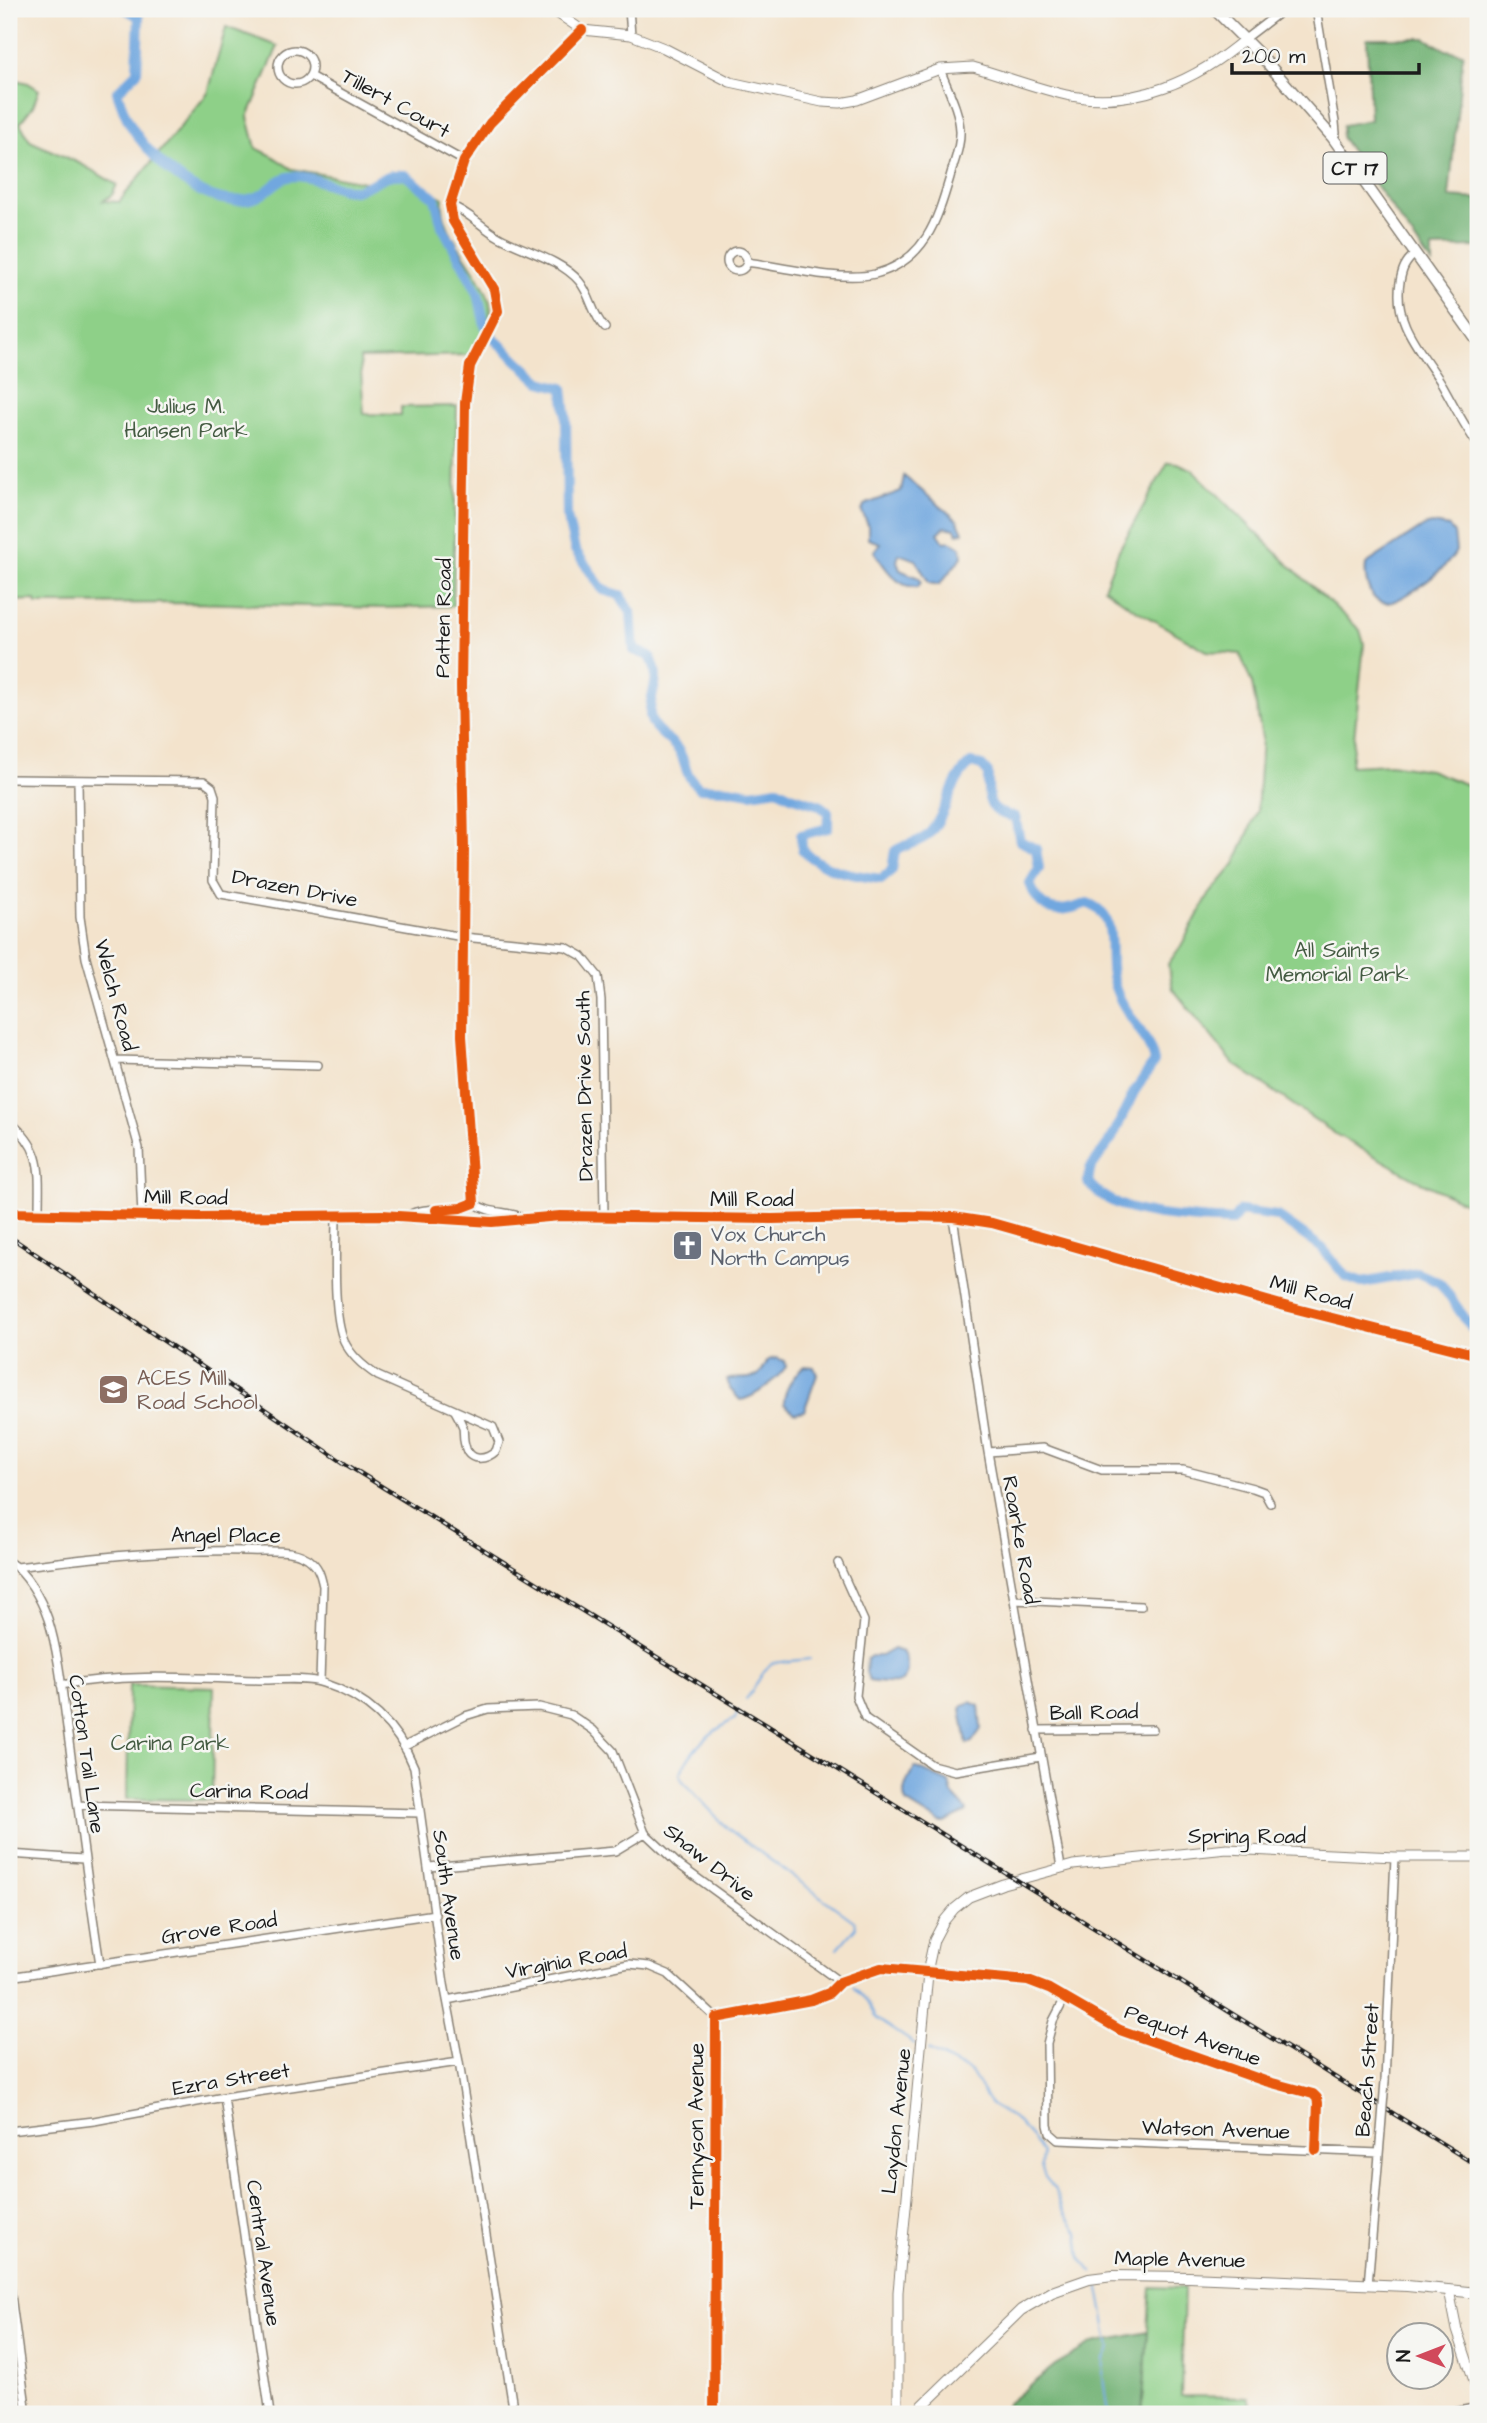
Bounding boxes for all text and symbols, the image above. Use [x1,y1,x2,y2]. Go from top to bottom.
scale bar [1232,32,1419,76]
text: 200 m [1242,42,1306,71]
street label: Tillert Court [336,62,456,145]
road number: CT 17 [1324,152,1386,184]
park label: Julius M. Hansen Park [124,392,248,445]
street label: Patten Road [428,558,459,678]
street label: Drazen Drive [230,862,360,915]
street label: Welch Road [87,936,144,1055]
park label: All Saints Memorial Park [1266,936,1408,989]
street label: Drazen Drive South [568,990,601,1181]
street label: Mill Road [144,1182,228,1213]
street label: Mill Road [710,1185,794,1214]
place label: Vox Church North Campus [711,1220,850,1274]
church icon: Vox Church North Campus [671,1229,705,1263]
street label: Mill Road [1267,1268,1355,1317]
place label: ACES Mill Road School [137,1364,258,1417]
school or university icon: ACES Mill Road School [97,1373,131,1407]
street label: Roarke Road [995,1474,1046,1607]
street label: Angel Place [171,1521,281,1552]
street label: Cotton Tail Lane [61,1673,112,1835]
street label: Ball Road [1049,1697,1139,1728]
park label: Carina Park [111,1729,229,1758]
street label: Carina Road [190,1776,309,1807]
street label: Shaw Drive [658,1816,762,1908]
street label: Spring Road [1188,1822,1306,1853]
street label: South Avenue [425,1828,472,1962]
street label: Grove Road [159,1905,279,1952]
street label: Virginia Road [503,1936,630,1988]
street label: Pequot Avenue [1121,1997,1265,2074]
street label: Beach Street [1348,2002,1387,2138]
street label: Tennyson Avenue [682,2043,713,2209]
street label: Laydon Avenue [874,2047,921,2196]
street label: Ezra Street [170,2056,292,2103]
street label: Watson Avenue [1141,2112,1291,2147]
street label: Central Avenue [239,2178,288,2328]
street label: Maple Avenue [1114,2244,1246,2276]
north arrow [1386,2322,1456,2392]
text: N [1391,2350,1418,2362]

